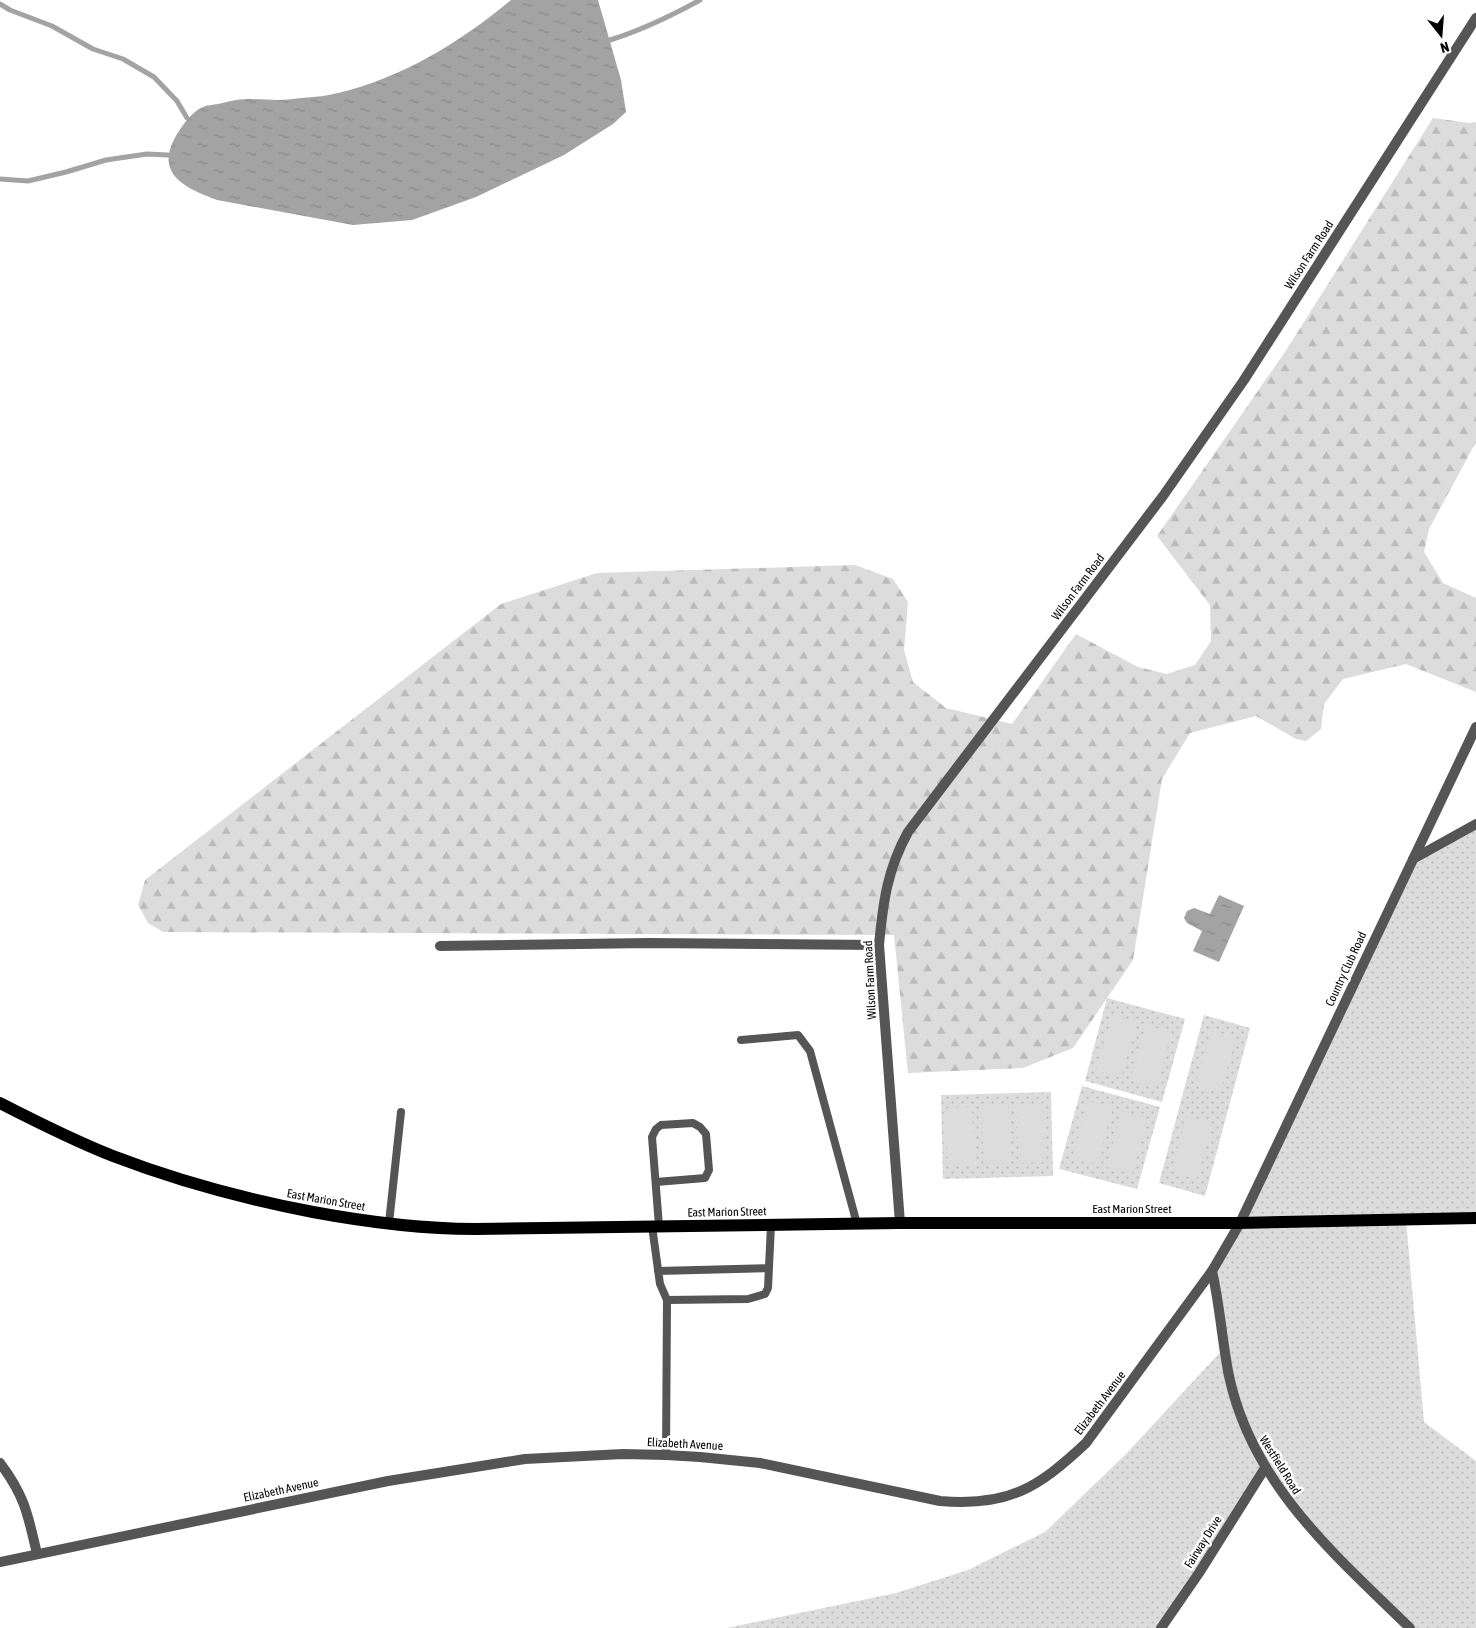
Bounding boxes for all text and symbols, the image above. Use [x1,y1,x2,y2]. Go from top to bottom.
north arrow [1416,10,1466,60]
text: N [1439,39,1451,56]
street label: Wilson Farm Road [1282,218,1336,292]
street label: Wilson Farm Road [1049,551,1107,623]
street label: Country Club Road [1323,929,1369,1009]
street label: Wilson Farm Road [861,940,879,1020]
street label: East Marion Street [286,1186,367,1214]
street label: East Marion Street [1092,1202,1172,1216]
street label: East Marion Street [687,1204,767,1220]
street label: Elizabeth Avenue [1071,1368,1129,1438]
street label: Westfield Road [1256,1433,1304,1497]
street label: Elizabeth Avenue [647,1435,723,1453]
street label: Elizabeth Avenue [242,1475,320,1505]
street label: Fairway Drive [1181,1513,1225,1571]

